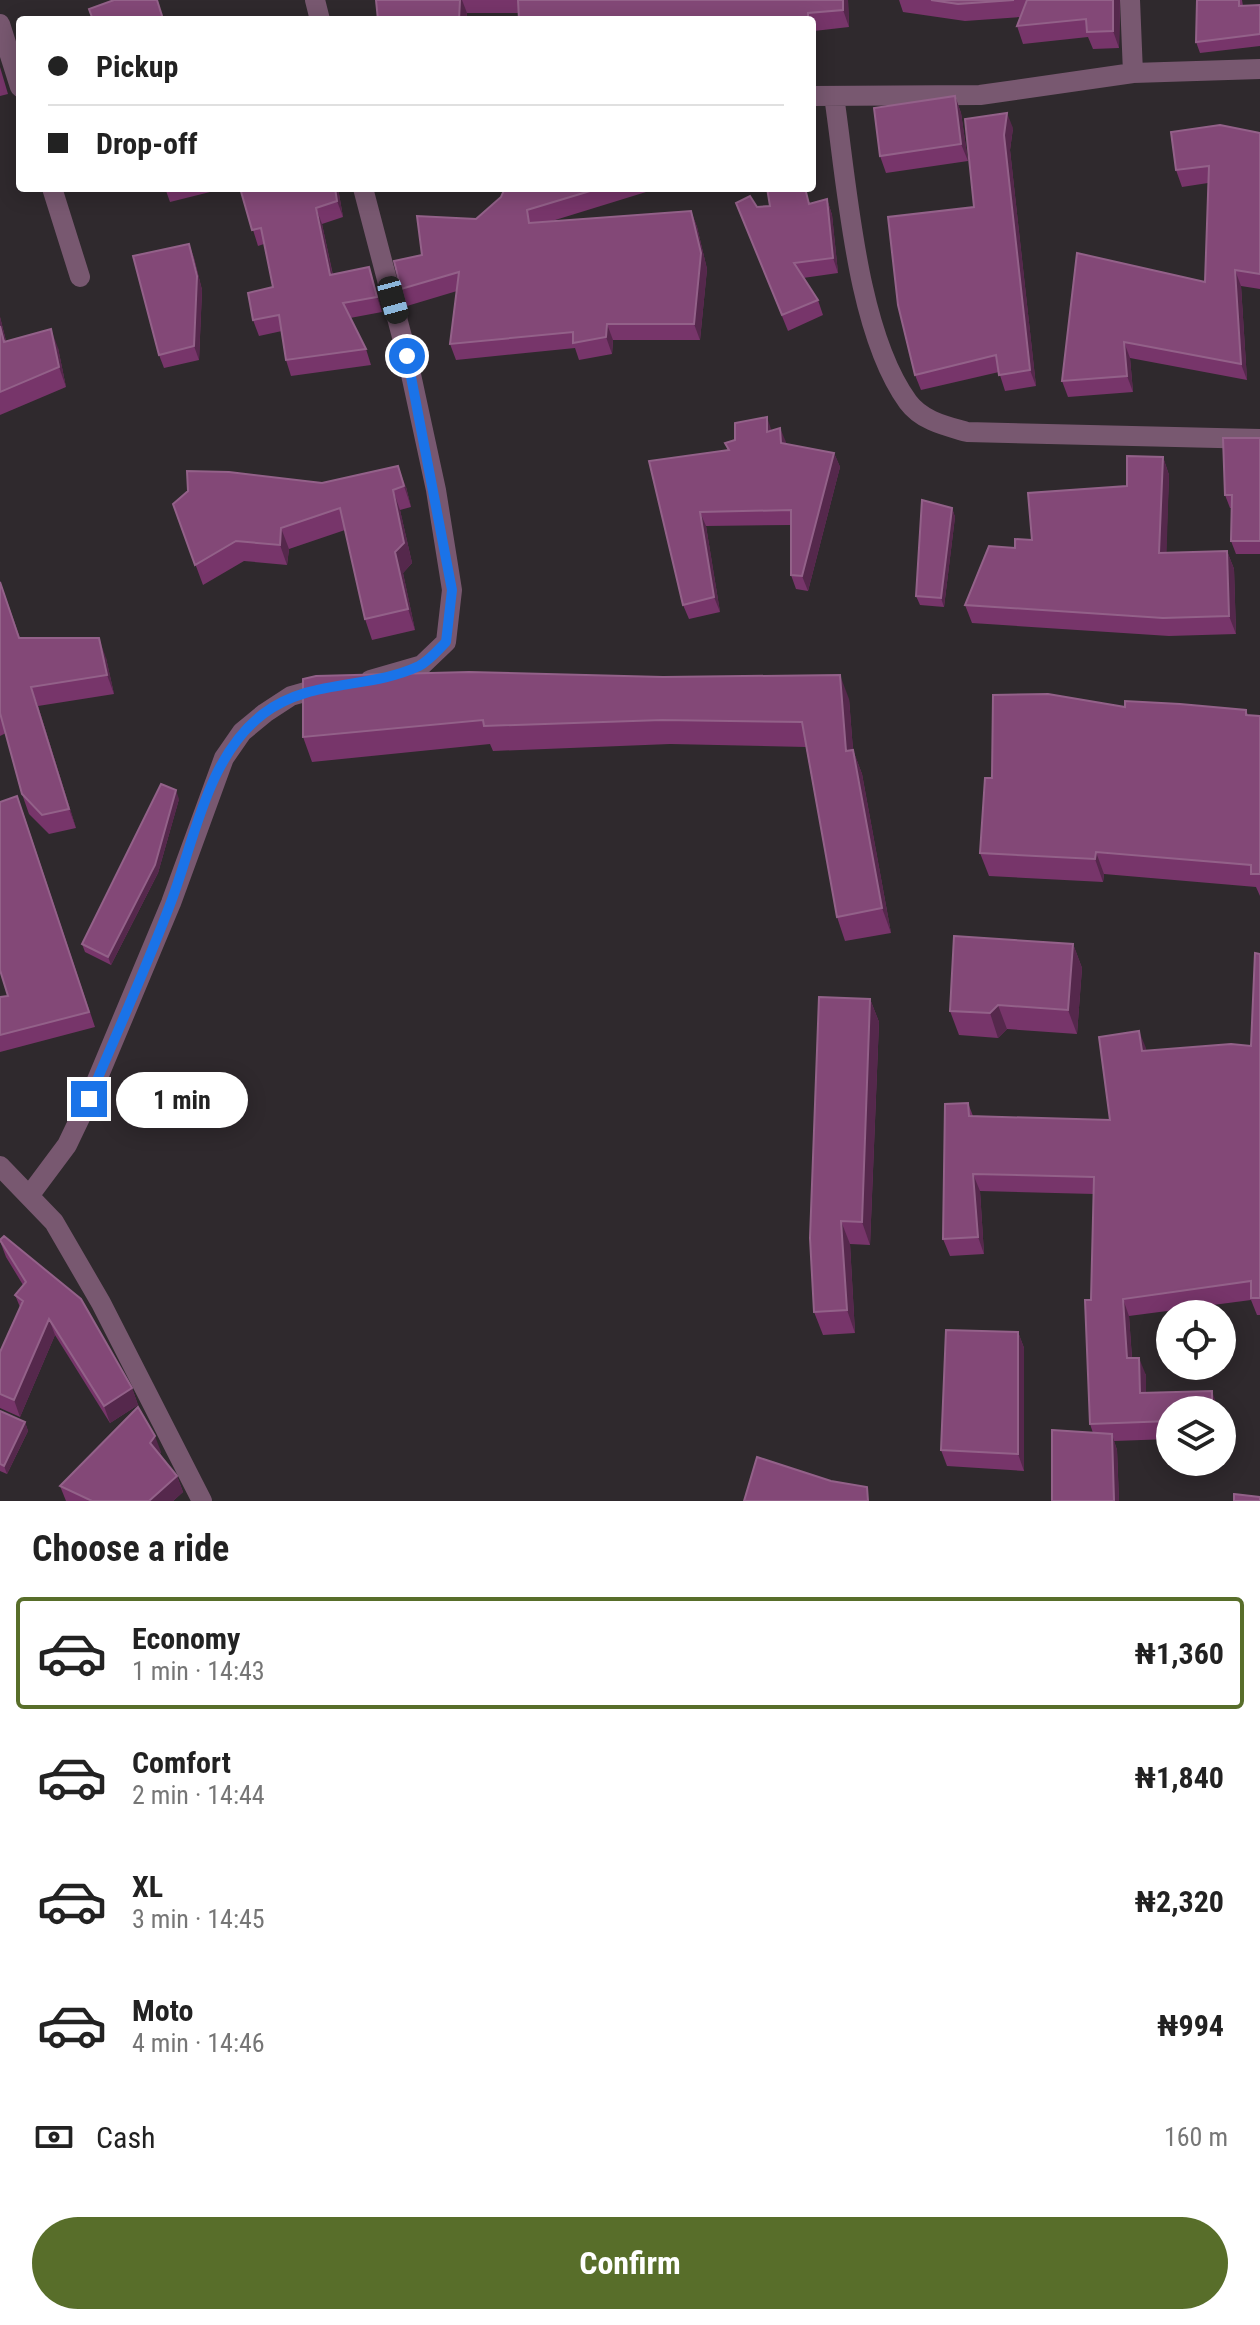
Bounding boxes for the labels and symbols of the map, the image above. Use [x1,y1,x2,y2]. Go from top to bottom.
car [375,274,411,326]
route start [389,338,425,374]
callout: 1 min [117,1071,249,1127]
route end [71,1081,107,1117]

